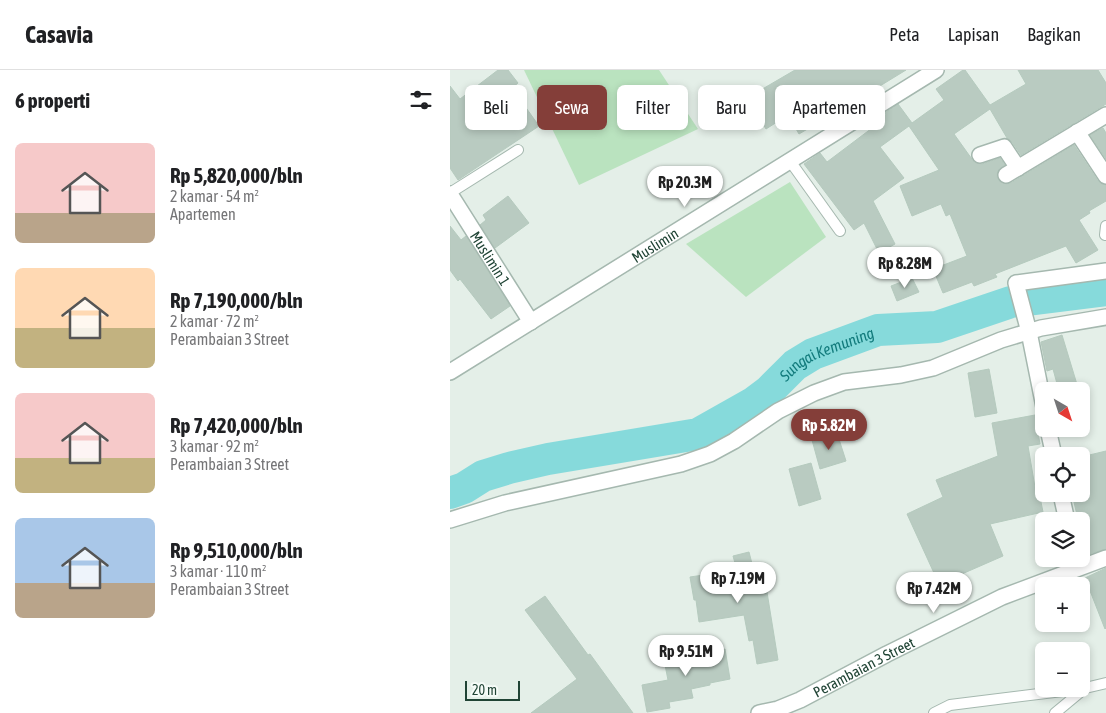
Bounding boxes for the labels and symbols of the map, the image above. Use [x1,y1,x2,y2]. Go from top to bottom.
pin: Rp 20.3M [633,166,737,208]
street label: Muslimin [628,224,681,266]
street label: Muslimin 1 [467,228,514,288]
pin: Rp 8.28M [853,246,957,289]
water label: Sungai Kemuning [775,323,877,385]
north arrow [1035,382,1090,438]
pin: Rp 5.82M [777,408,881,451]
pin: Rp 7.19M [686,562,790,604]
pin: Rp 7.42M [882,572,986,614]
street label: Perambaian 3 Street [810,633,917,700]
pin: Rp 9.51M [634,634,738,677]
scale bar [465,678,520,701]

